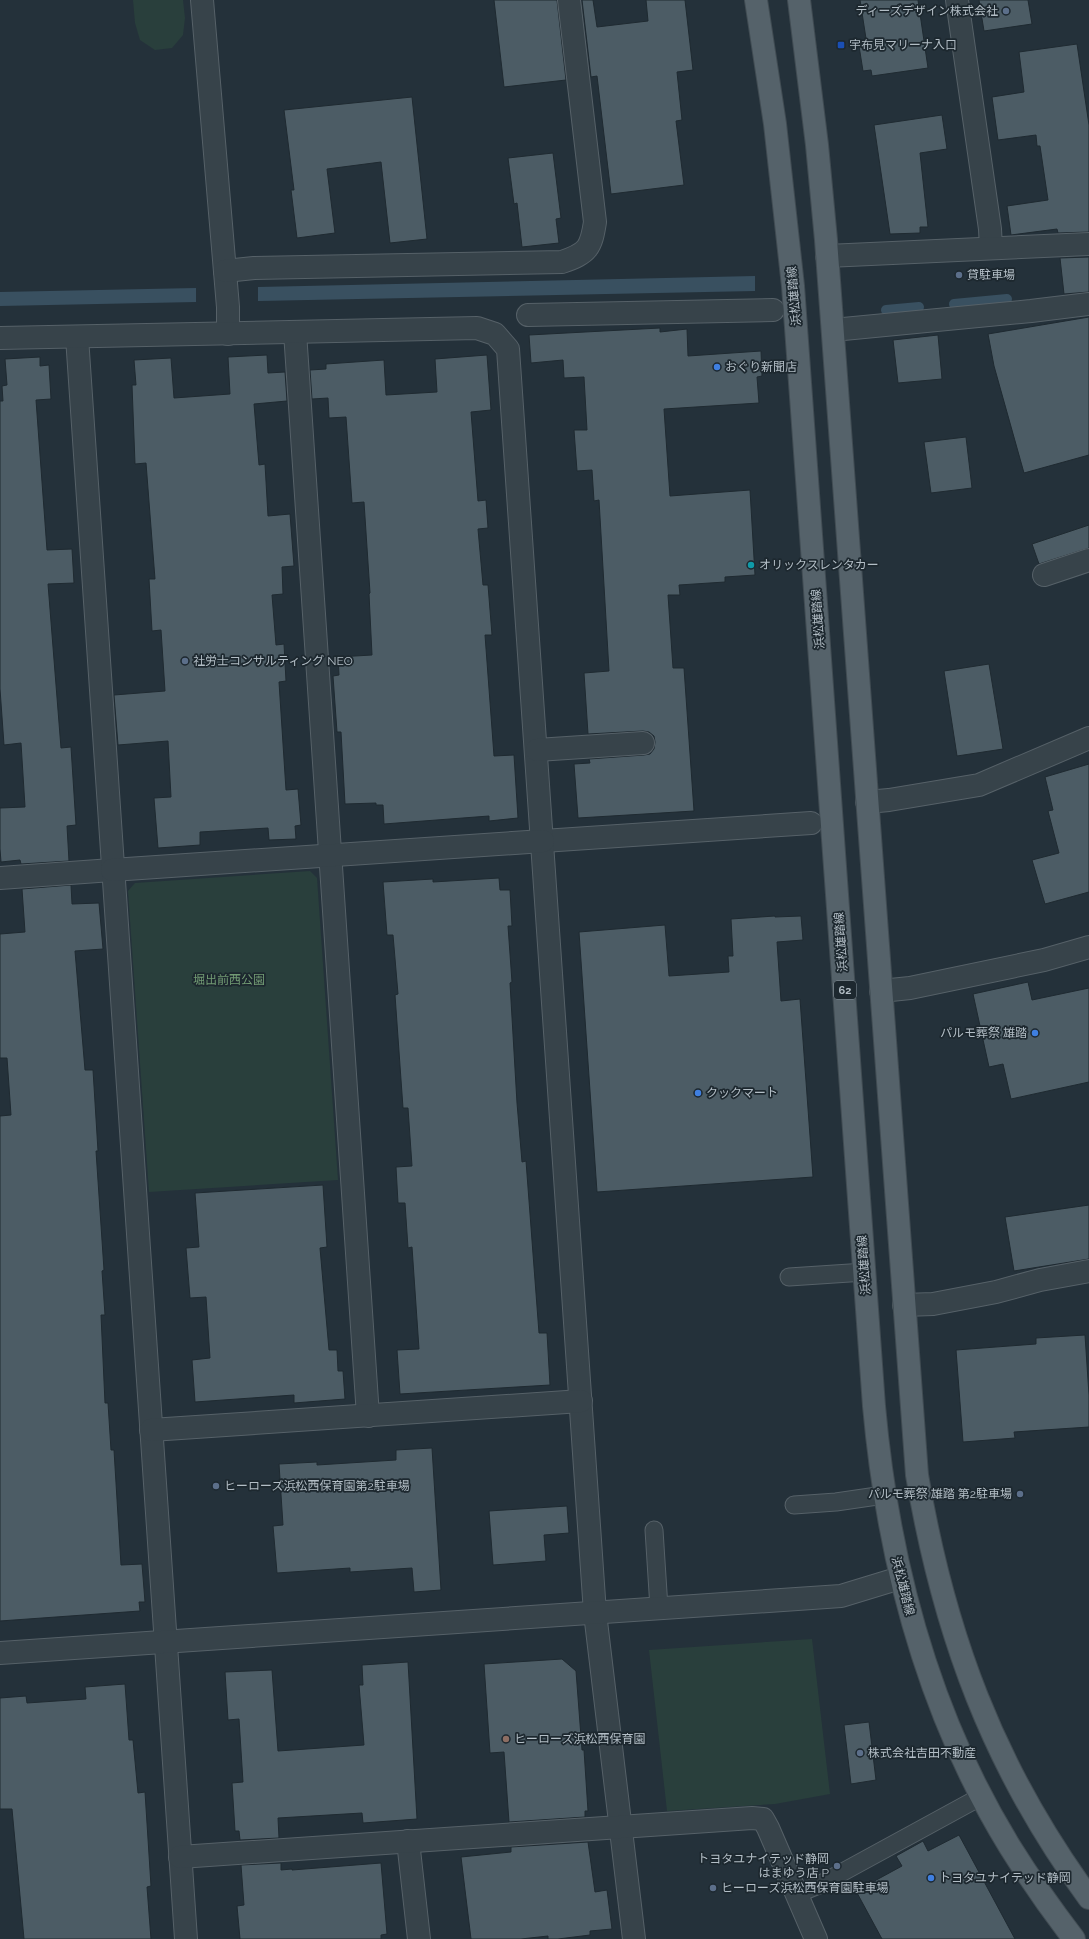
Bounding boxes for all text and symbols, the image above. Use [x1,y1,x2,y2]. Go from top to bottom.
place label: ディーズデザイン株式会社 [855,4,998,18]
marker: ディーズデザイン株式会社 [1001,6,1011,16]
place label: 宇布見マリーナ入口 [849,38,957,52]
marker: 宇布見マリーナ入口 [836,40,846,50]
street label: 浜松雄踏線 [784,265,804,327]
place label: 貸駐車場 [967,268,1015,282]
marker: 貸駐車場 [954,270,964,280]
place label: おぐり新聞店 [725,360,797,374]
marker: おぐり新聞店 [712,362,722,372]
place label: オリックスレンタカー [759,558,879,572]
marker: オリックスレンタカー [746,560,756,570]
street label: 浜松雄踏線 [809,589,827,649]
place label: 社労士コンサルティング NEO [193,654,353,668]
marker: 社労士コンサルティング NEO [180,656,190,666]
street label: 浜松雄踏線 [832,912,850,972]
park label: 堀出前西公園 [193,973,265,987]
road number: 62 [834,981,856,999]
place label: パルモ葬祭 雄踏 [940,1026,1027,1040]
marker: パルモ葬祭 雄踏 [1030,1028,1040,1038]
place label: クックマート [706,1086,778,1100]
marker: クックマート [693,1088,703,1098]
street label: 浜松雄踏線 [855,1235,873,1295]
place label: ヒーローズ浜松西保育園第2駐車場 [224,1479,410,1493]
marker: ヒーローズ浜松西保育園第2駐車場 [211,1481,221,1491]
place label: パルモ葬祭 雄踏 第2駐車場 [868,1487,1012,1501]
marker: パルモ葬祭 雄踏 第2駐車場 [1015,1489,1025,1499]
street label: 浜松雄踏線 [889,1555,917,1617]
place label: ヒーローズ浜松西保育園 [514,1732,645,1746]
marker: ヒーローズ浜松西保育園 [501,1734,511,1744]
place label: 株式会社吉田不動産 [868,1746,976,1760]
marker: 株式会社吉田不動産 [855,1748,865,1758]
place label: トヨタユナイテッド静岡 はまゆう店 P [697,1852,830,1880]
marker: トヨタユナイテッド静岡 はまゆう店 P [832,1861,842,1871]
place label: トヨタユナイテッド静岡 [939,1871,1071,1885]
marker: トヨタユナイテッド静岡 [926,1873,936,1883]
place label: ヒーローズ浜松西保育園駐車場 [721,1881,888,1895]
marker: ヒーローズ浜松西保育園駐車場 [708,1883,718,1893]

